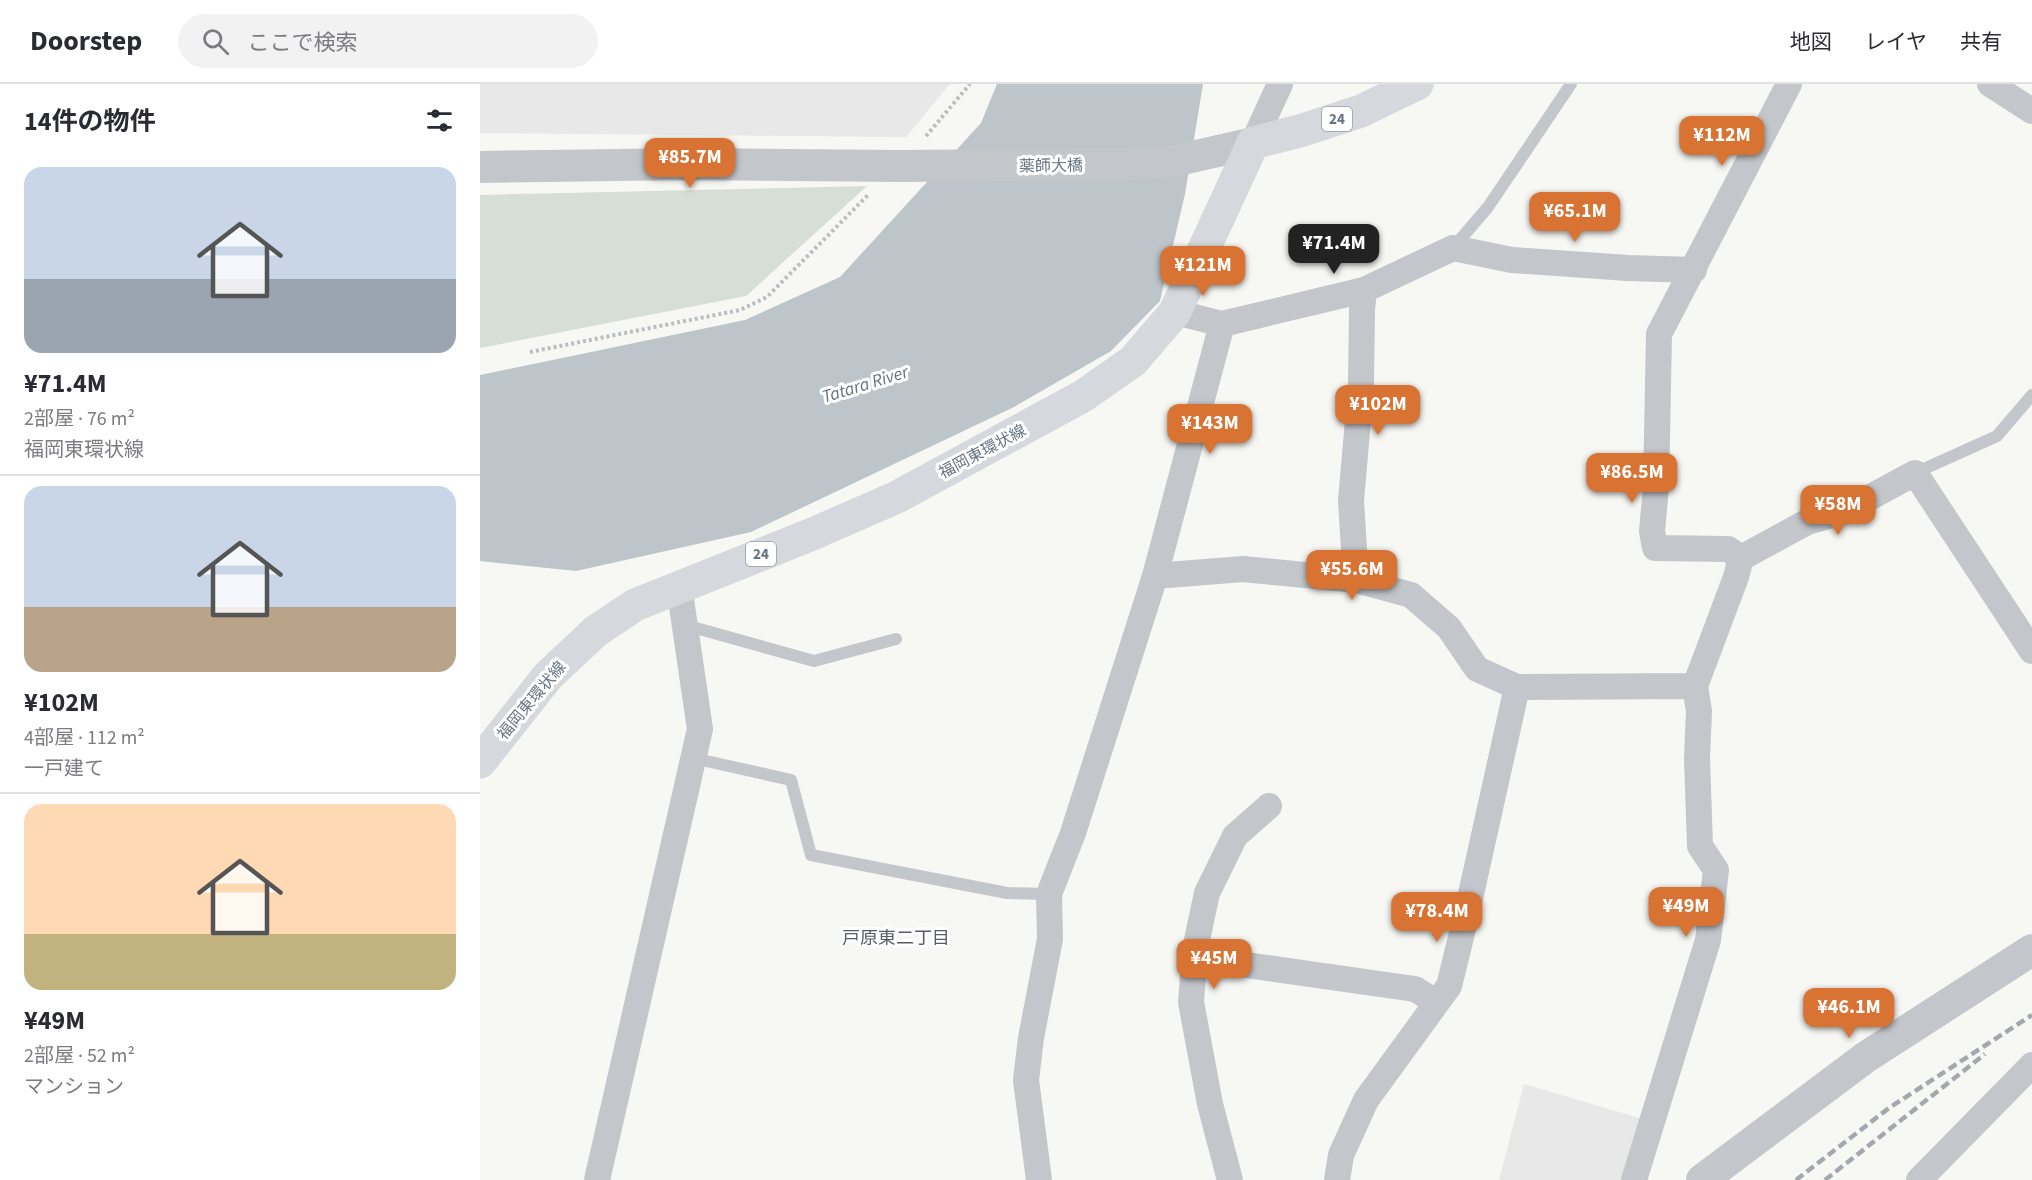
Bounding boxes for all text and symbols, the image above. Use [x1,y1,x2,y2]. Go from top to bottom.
search box [178,14,598,68]
text: Doorstep [30,21,142,61]
icon: search [199,25,232,58]
text: ここで検索 [247,27,357,59]
text: 地図 [1790,27,1832,57]
text: レイヤ [1865,27,1927,57]
text: 共有 [1960,27,2002,57]
text: 14件の物件 [24,103,155,140]
icon: filters [423,104,456,137]
road number: 24 [1322,107,1352,131]
pin: ¥112M [1680,116,1764,167]
text: ¥112M [1693,121,1751,149]
pin: ¥85.7M [641,138,739,189]
text: ¥85.7M [658,143,722,171]
street label: 薬師大橋 [1019,154,1083,178]
pin: ¥65.1M [1526,192,1624,243]
text: ¥65.1M [1543,197,1607,225]
icon: home [186,206,294,314]
pin: ¥71.4M [1285,224,1383,275]
text: ¥71.4M [1302,229,1366,257]
pin: ¥121M [1161,246,1245,297]
text: ¥121M [1174,251,1232,279]
water label: Tatara River [819,359,912,409]
text: ¥71.4M [24,365,107,402]
pin: ¥102M [1336,385,1420,436]
text: ¥102M [1349,390,1407,418]
pin: ¥143M [1168,404,1252,455]
text: 2部屋 · 76 m² [24,405,135,433]
text: ¥143M [1181,409,1239,437]
street label: 福岡東環状線 [935,420,1030,484]
text: 福岡東環状線 [24,436,144,464]
pin: ¥86.5M [1583,453,1681,504]
text: ¥86.5M [1600,458,1664,486]
pin: ¥58M [1802,485,1874,536]
text: ¥58M [1815,490,1861,518]
icon: home [186,525,294,633]
road number: 24 [746,542,776,566]
pin: ¥55.6M [1303,550,1401,601]
text: ¥55.6M [1320,555,1384,583]
street label: 福岡東環状線 [492,657,571,744]
text: ¥102M [24,684,99,721]
text: 4部屋 · 112 m² [24,724,145,752]
text: 一戸建て [24,755,104,783]
icon: home [186,843,294,951]
pin: ¥49M [1650,887,1722,938]
pin: ¥78.4M [1388,892,1486,943]
text: ¥49M [1663,892,1709,920]
text: ¥78.4M [1405,897,1469,925]
district label: 戸原東二丁目 [842,926,950,951]
pin: ¥45M [1178,939,1250,990]
text: ¥45M [1191,944,1237,972]
pin: ¥46.1M [1800,988,1898,1039]
text: ¥46.1M [1817,993,1881,1021]
text: ¥49M [24,1002,85,1039]
text: 2部屋 · 52 m² [24,1042,135,1070]
text: マンション [24,1073,124,1101]

